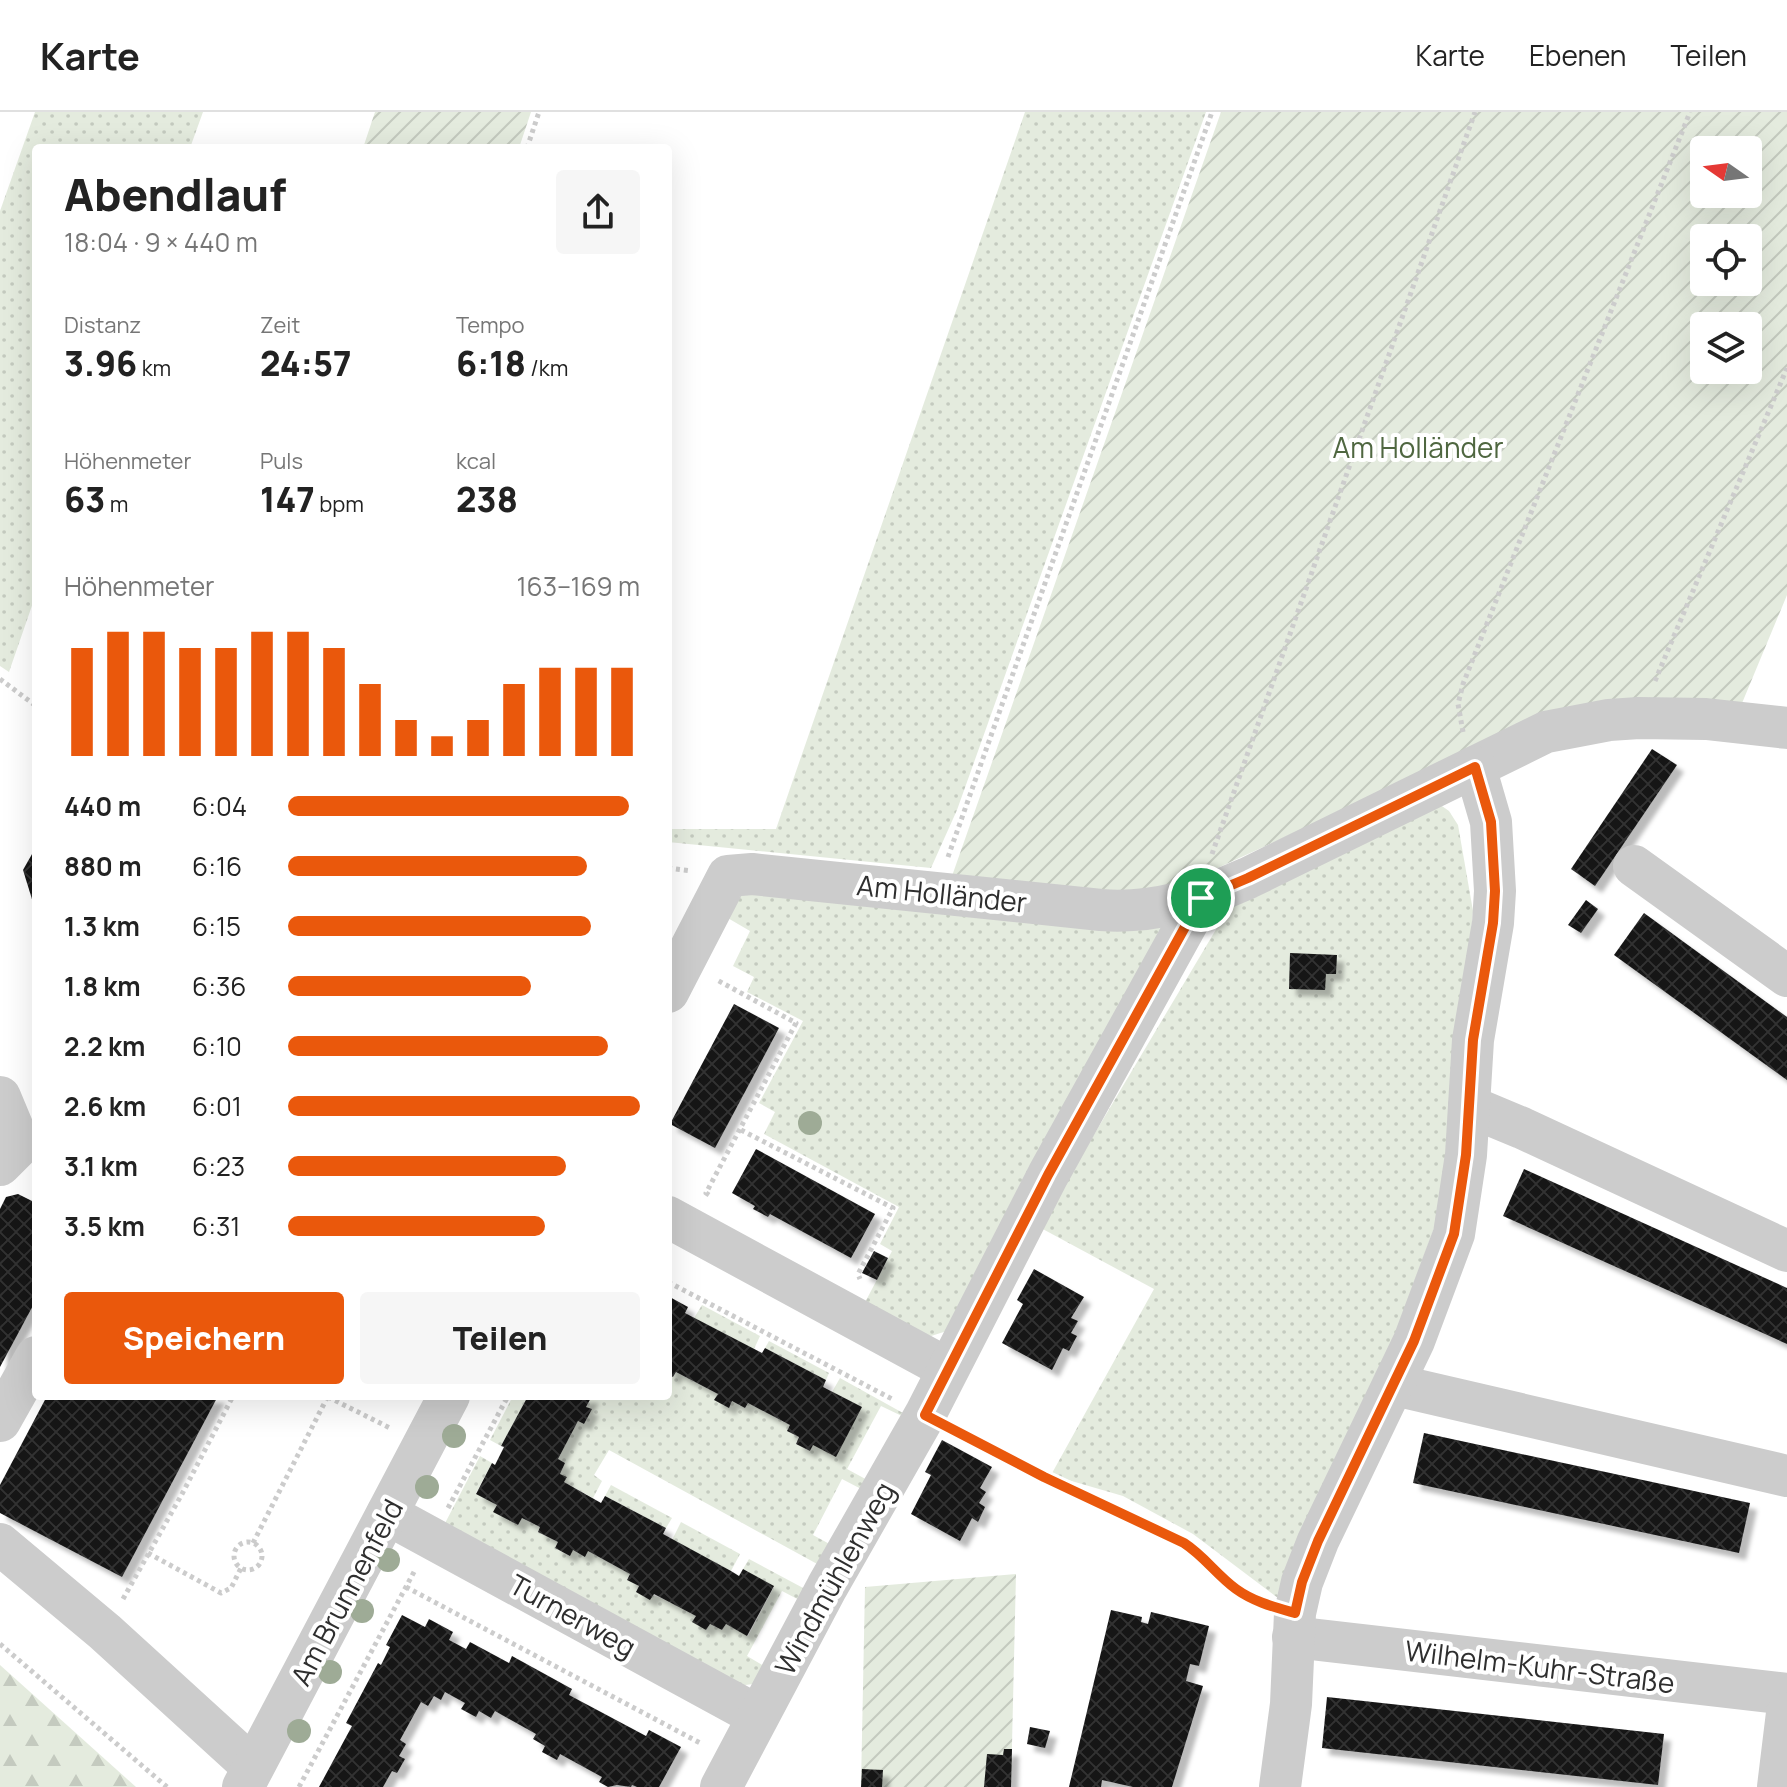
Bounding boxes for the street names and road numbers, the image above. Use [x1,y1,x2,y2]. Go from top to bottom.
street label: Am Holländer [855,865,1029,921]
street label: Windmühlenweg [765,1475,903,1681]
street label: Am Brunnenfeld [281,1492,411,1692]
street label: Turnerweg [503,1565,643,1665]
street label: Wilhelm-Kuhr-Straße [1403,1631,1677,1701]

